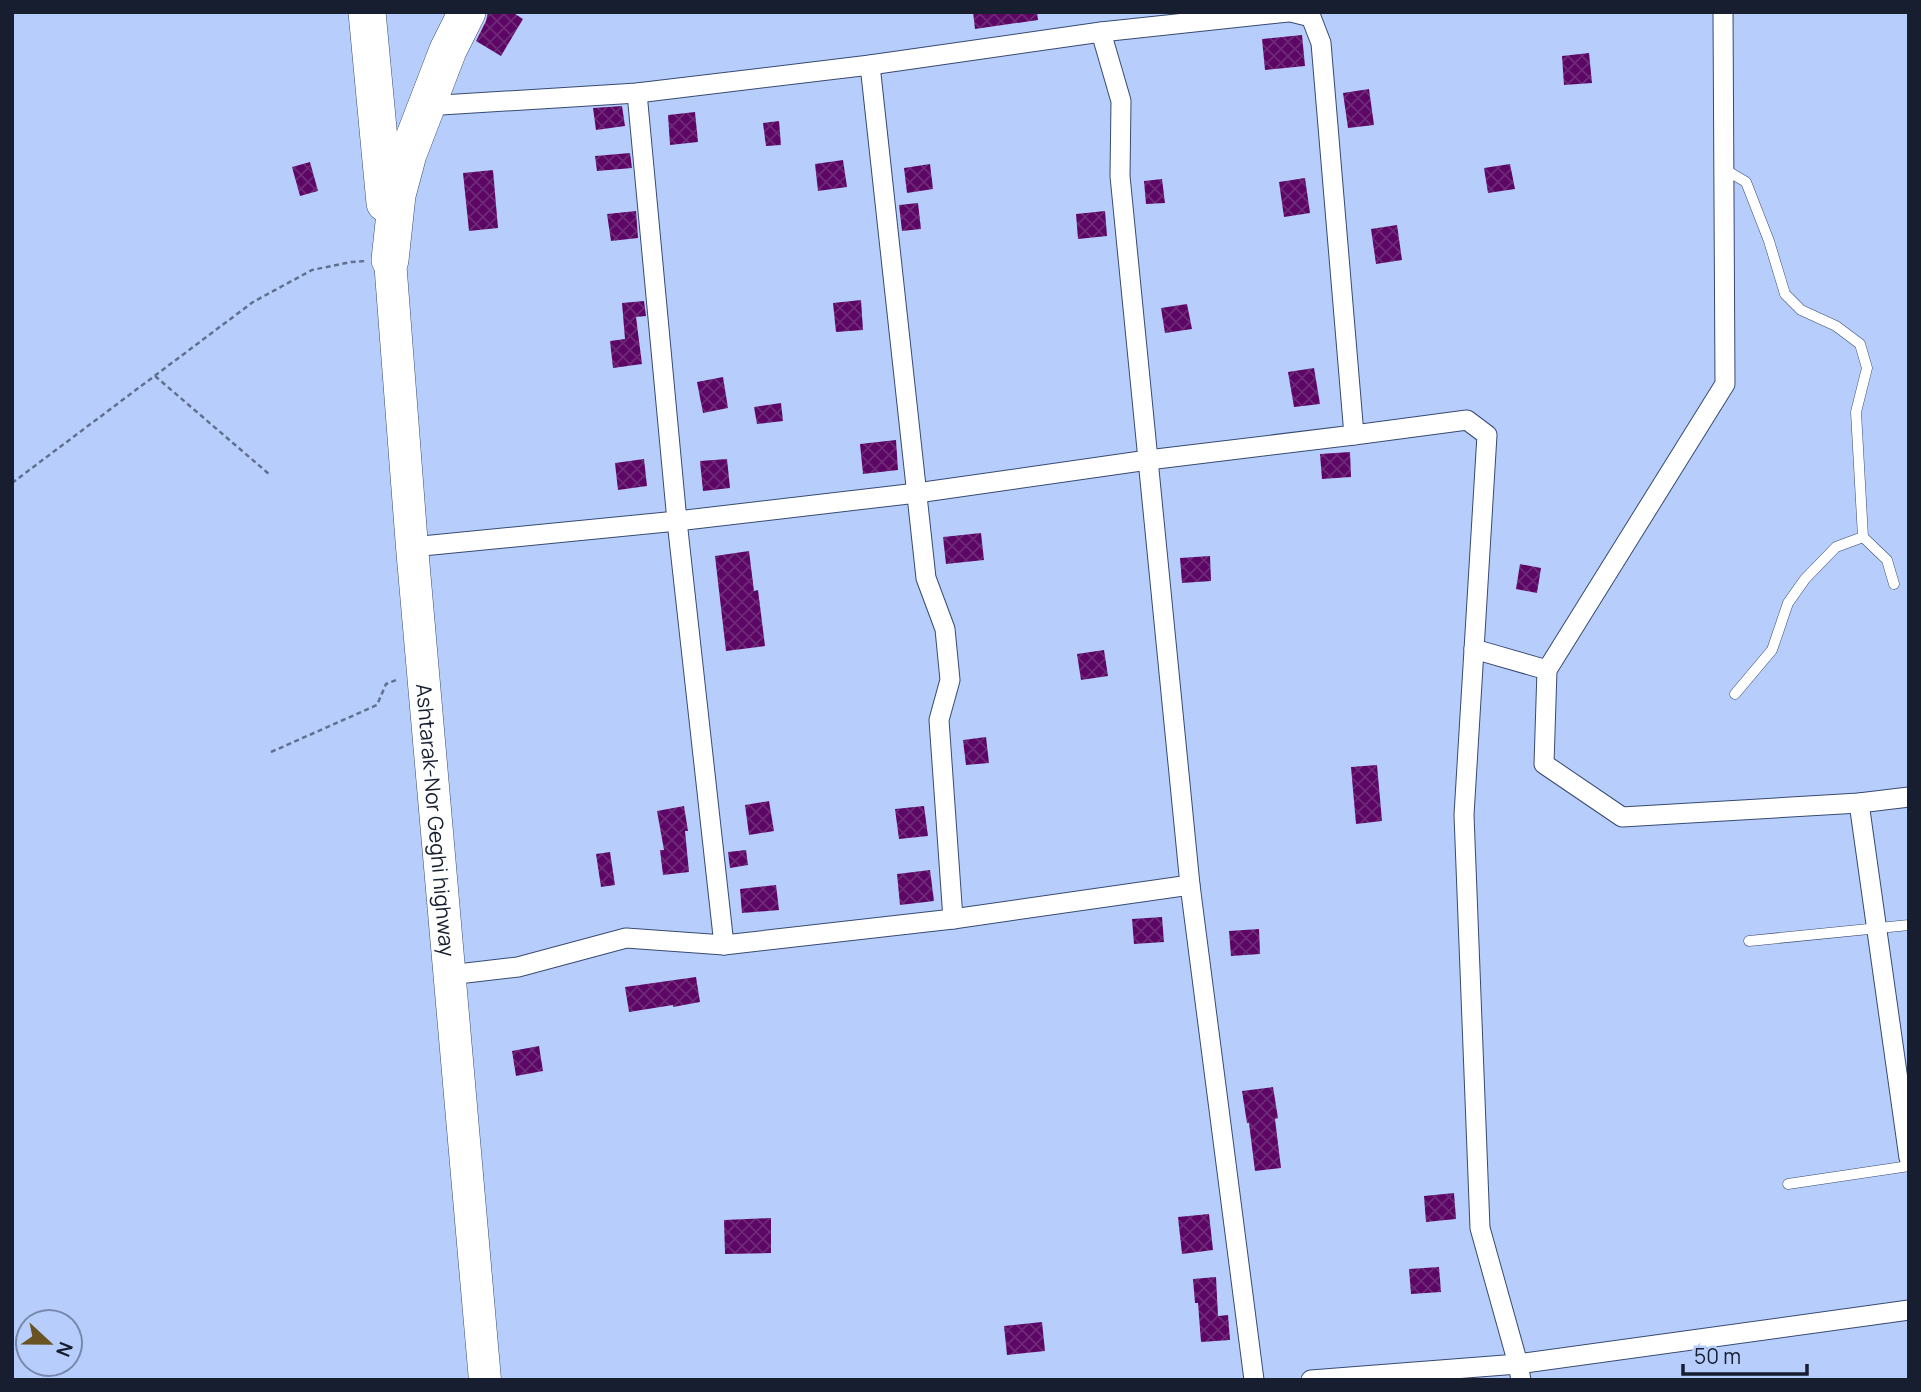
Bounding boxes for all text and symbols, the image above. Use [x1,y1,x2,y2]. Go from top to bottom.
street label: Ashtarak-Nor Geghi highway [410,682,462,958]
north arrow [14,1308,84,1378]
scale bar [1683,1332,1807,1376]
text: N [50,1338,79,1361]
text: 50 m [1694,1342,1741,1370]

